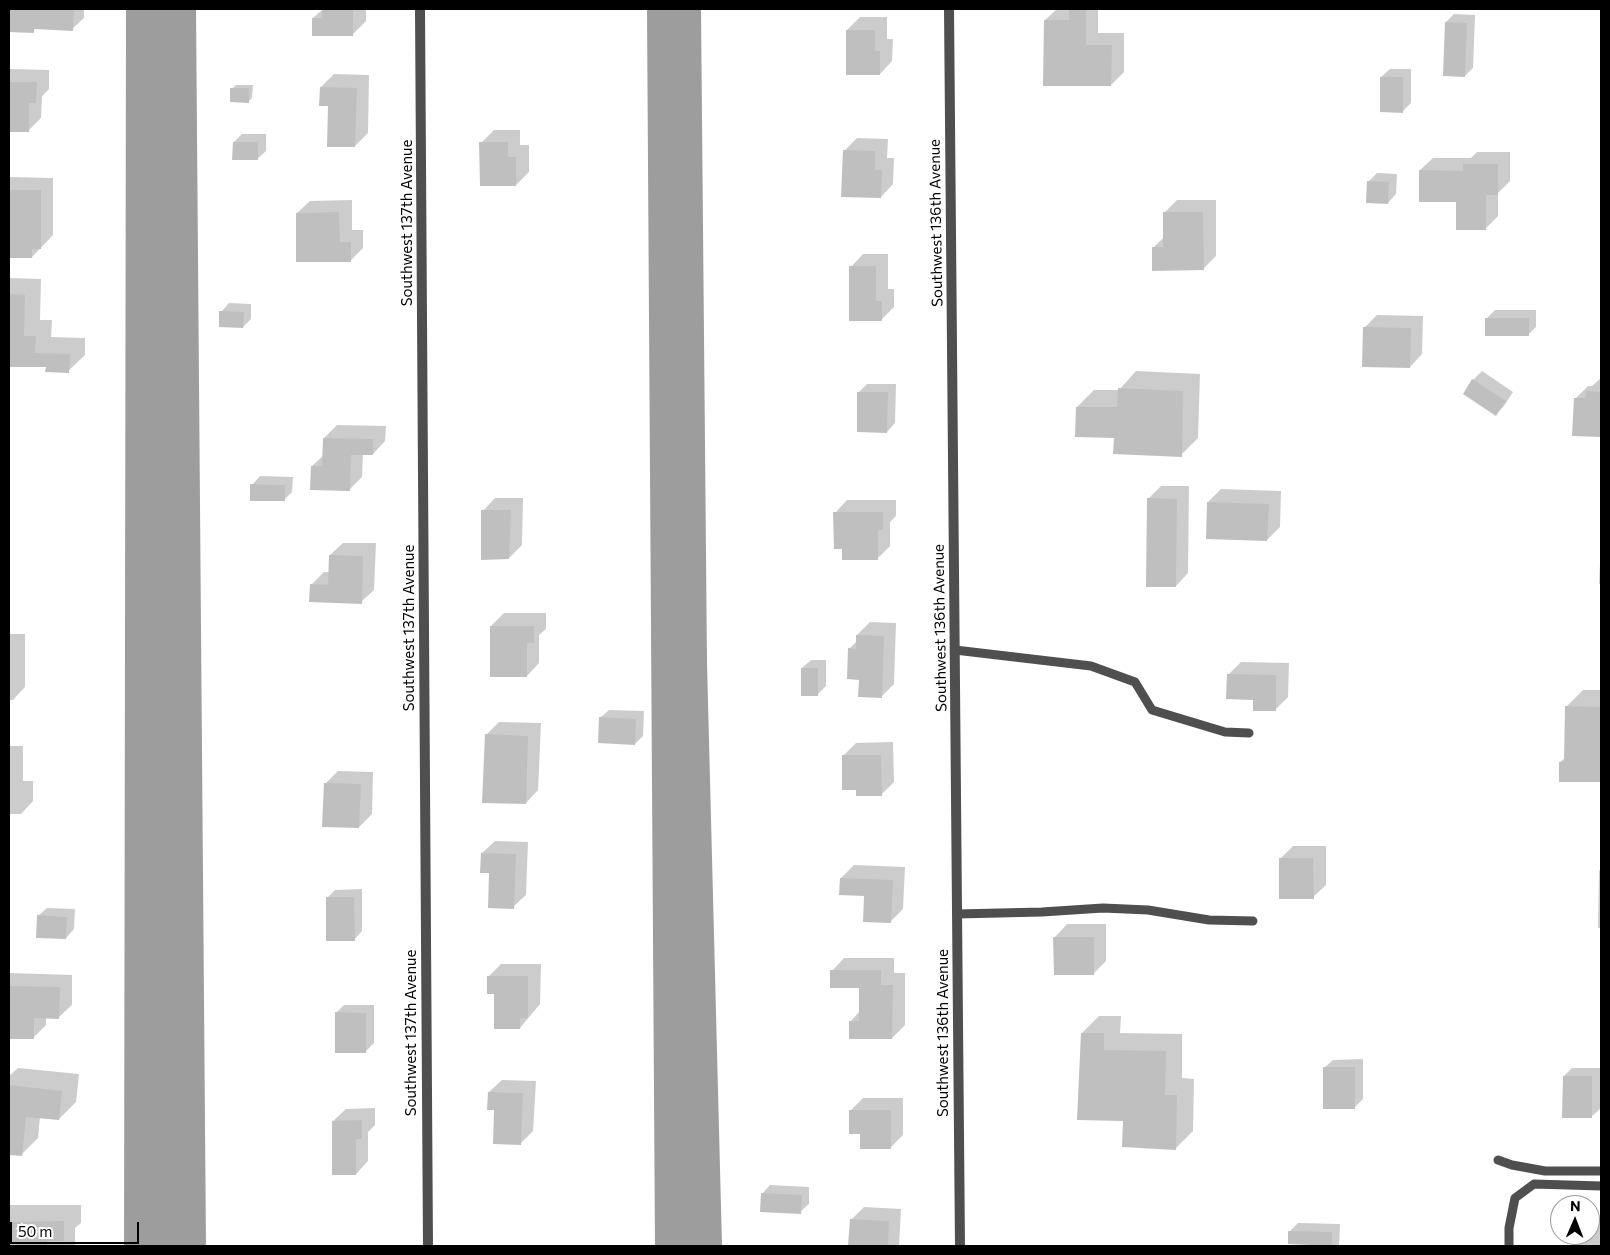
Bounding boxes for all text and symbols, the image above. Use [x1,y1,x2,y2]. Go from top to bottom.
street label: Southwest 136th Avenue [926,139,946,307]
street label: Southwest 137th Avenue [398,140,416,306]
street label: Southwest 136th Avenue [930,544,950,712]
street label: Southwest 137th Avenue [400,545,418,711]
street label: Southwest 136th Avenue [934,949,952,1117]
street label: Southwest 137th Avenue [402,950,420,1116]
north arrow [1550,1195,1600,1245]
text: N [1570,1197,1581,1214]
scale bar [12,1212,141,1244]
text: 50 m [18,1222,52,1240]

